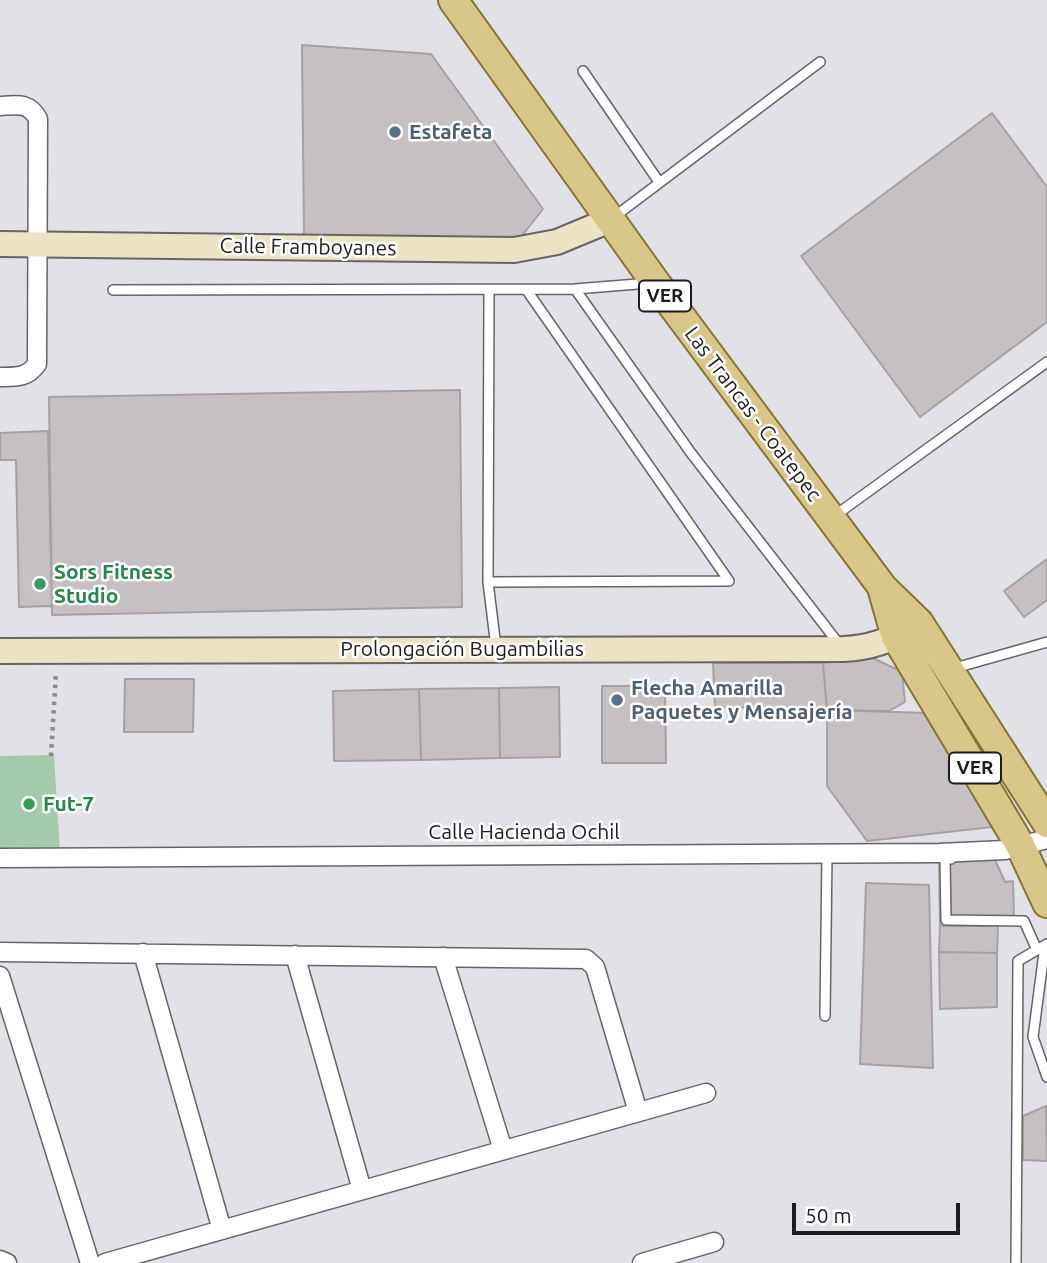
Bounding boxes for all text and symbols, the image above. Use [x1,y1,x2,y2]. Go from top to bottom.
place label: Estafeta [409,119,492,145]
marker: Estafeta [387,124,403,140]
street label: Calle Framboyanes [219,233,397,261]
road number: VER [639,280,691,312]
street label: Las Trancas - Coatepec [679,322,827,506]
place label: Sors Fitness Studio [54,559,173,609]
marker: Sors Fitness Studio [32,576,48,592]
street label: Prolongación Bugambilias [340,636,584,662]
place label: Flecha Amarilla Paquetes y Mensajería [631,675,853,725]
marker: Flecha Amarilla Paquetes y Mensajería [609,692,625,708]
road number: VER [949,752,1001,783]
place label: Fut-7 [43,791,94,817]
marker: Fut-7 [21,796,37,812]
street label: Calle Hacienda Ochil [428,819,620,845]
scale bar [795,1190,963,1234]
text: 50 m [805,1203,852,1227]

